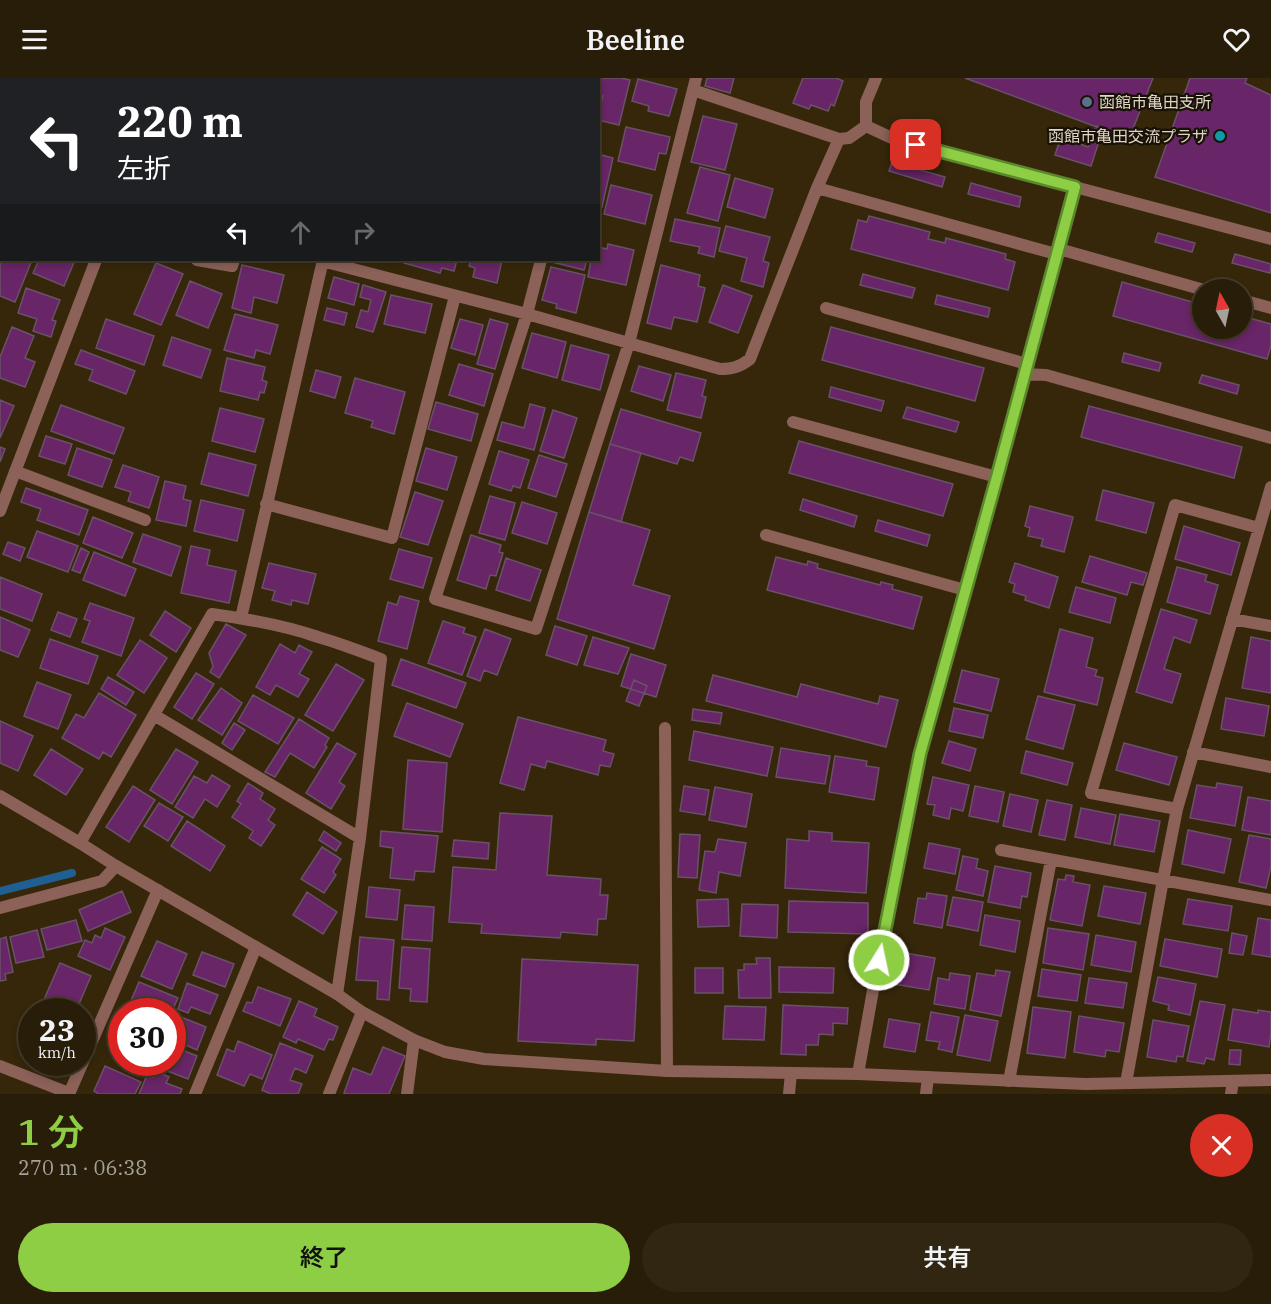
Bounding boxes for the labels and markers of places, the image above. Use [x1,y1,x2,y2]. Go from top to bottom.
place label: 函館市亀田支所 [1099,92,1211,112]
marker: 函館市亀田支所 [1080,95,1094,109]
pin [890,119,941,170]
place label: 函館市亀田交流プラザ [1048,126,1208,146]
marker: 函館市亀田交流プラザ [1213,129,1227,143]

